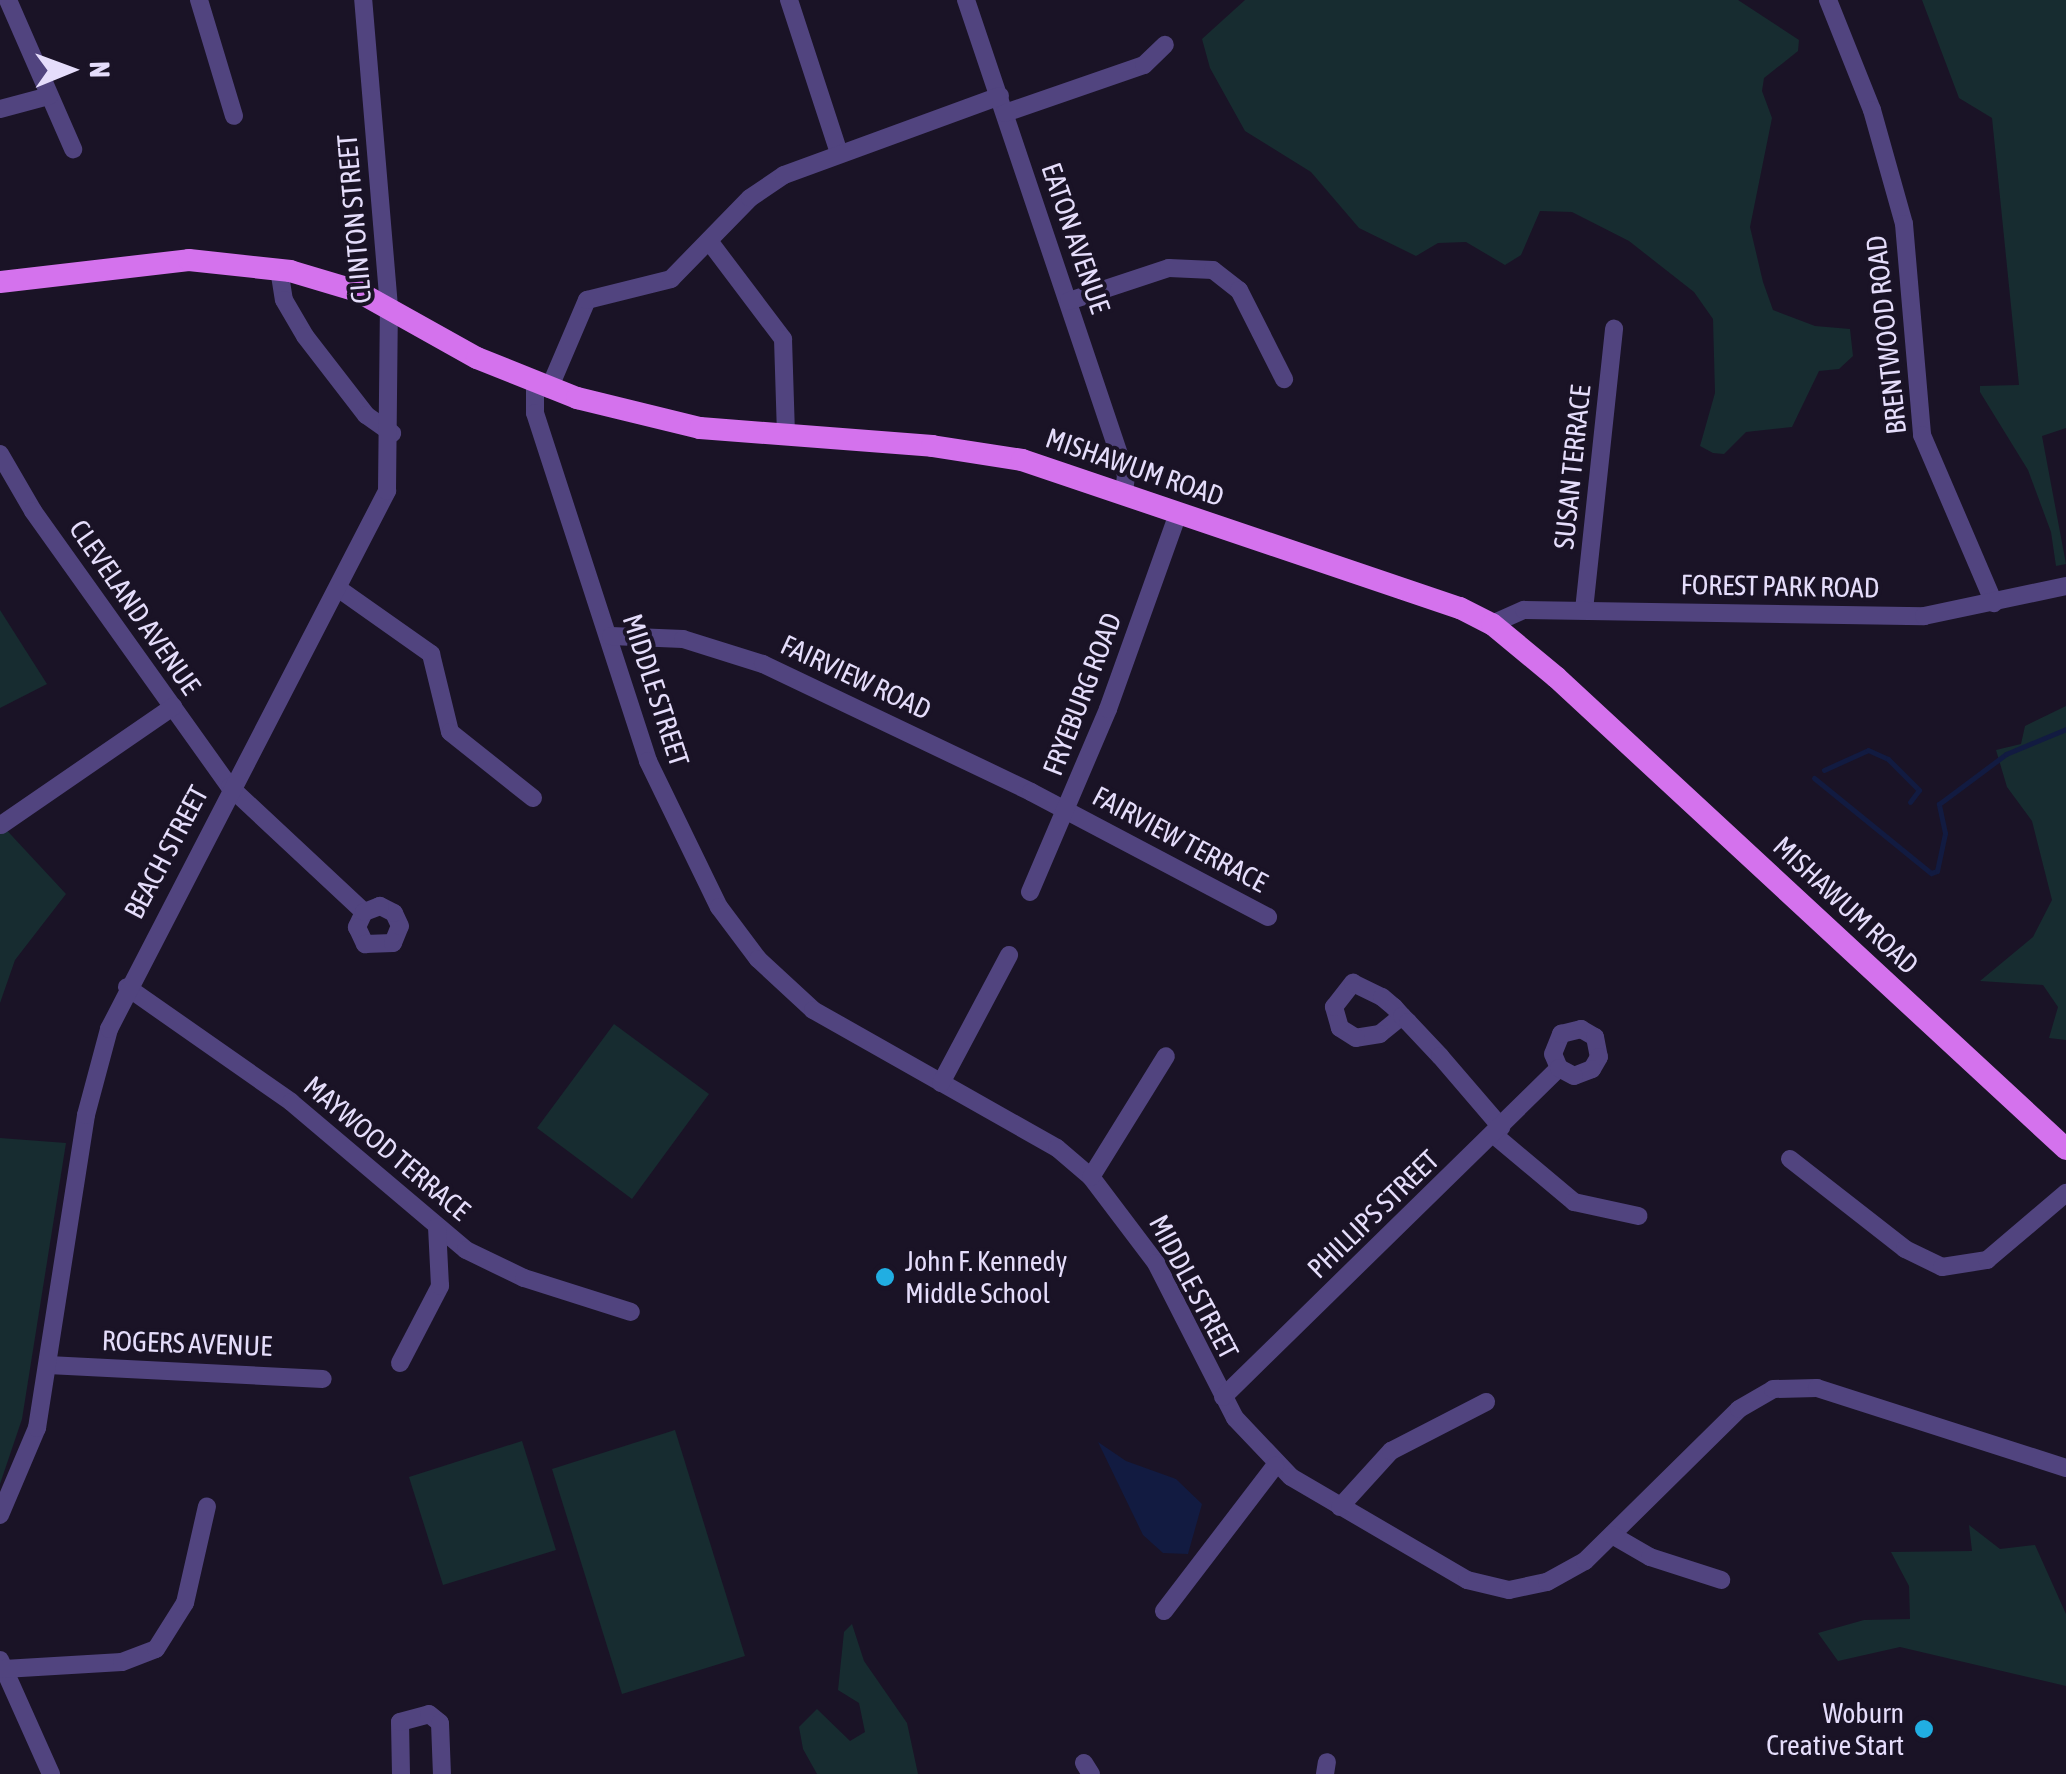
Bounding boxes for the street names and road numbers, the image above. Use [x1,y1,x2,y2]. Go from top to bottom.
street label: CLINTON STREET [330,133,378,305]
street label: EATON AVENUE [1035,158,1117,318]
street label: BRENTWOOD ROAD [1859,234,1913,436]
street label: SUSAN TERRACE [1547,383,1597,551]
street label: MISHAWUM ROAD [1042,421,1228,513]
street label: CLEVELAND AVENUE [62,513,208,701]
street label: FOREST PARK ROAD [1680,567,1880,605]
street label: FRYEBURG ROAD [1036,608,1128,780]
street label: MIDDLE STREET [616,610,696,770]
street label: FAIRVIEW ROAD [776,628,936,726]
street label: FAIRVIEW TERRACE [1087,779,1273,899]
street label: BEACH STREET [117,780,215,924]
street label: MISHAWUM ROAD [1767,829,1925,981]
street label: MAYWOOD TERRACE [297,1069,477,1227]
street label: PHILLIPS STREET [1300,1143,1446,1285]
street label: MIDDLE STREET [1142,1209,1246,1365]
street label: ROGERS AVENUE [101,1323,273,1363]

